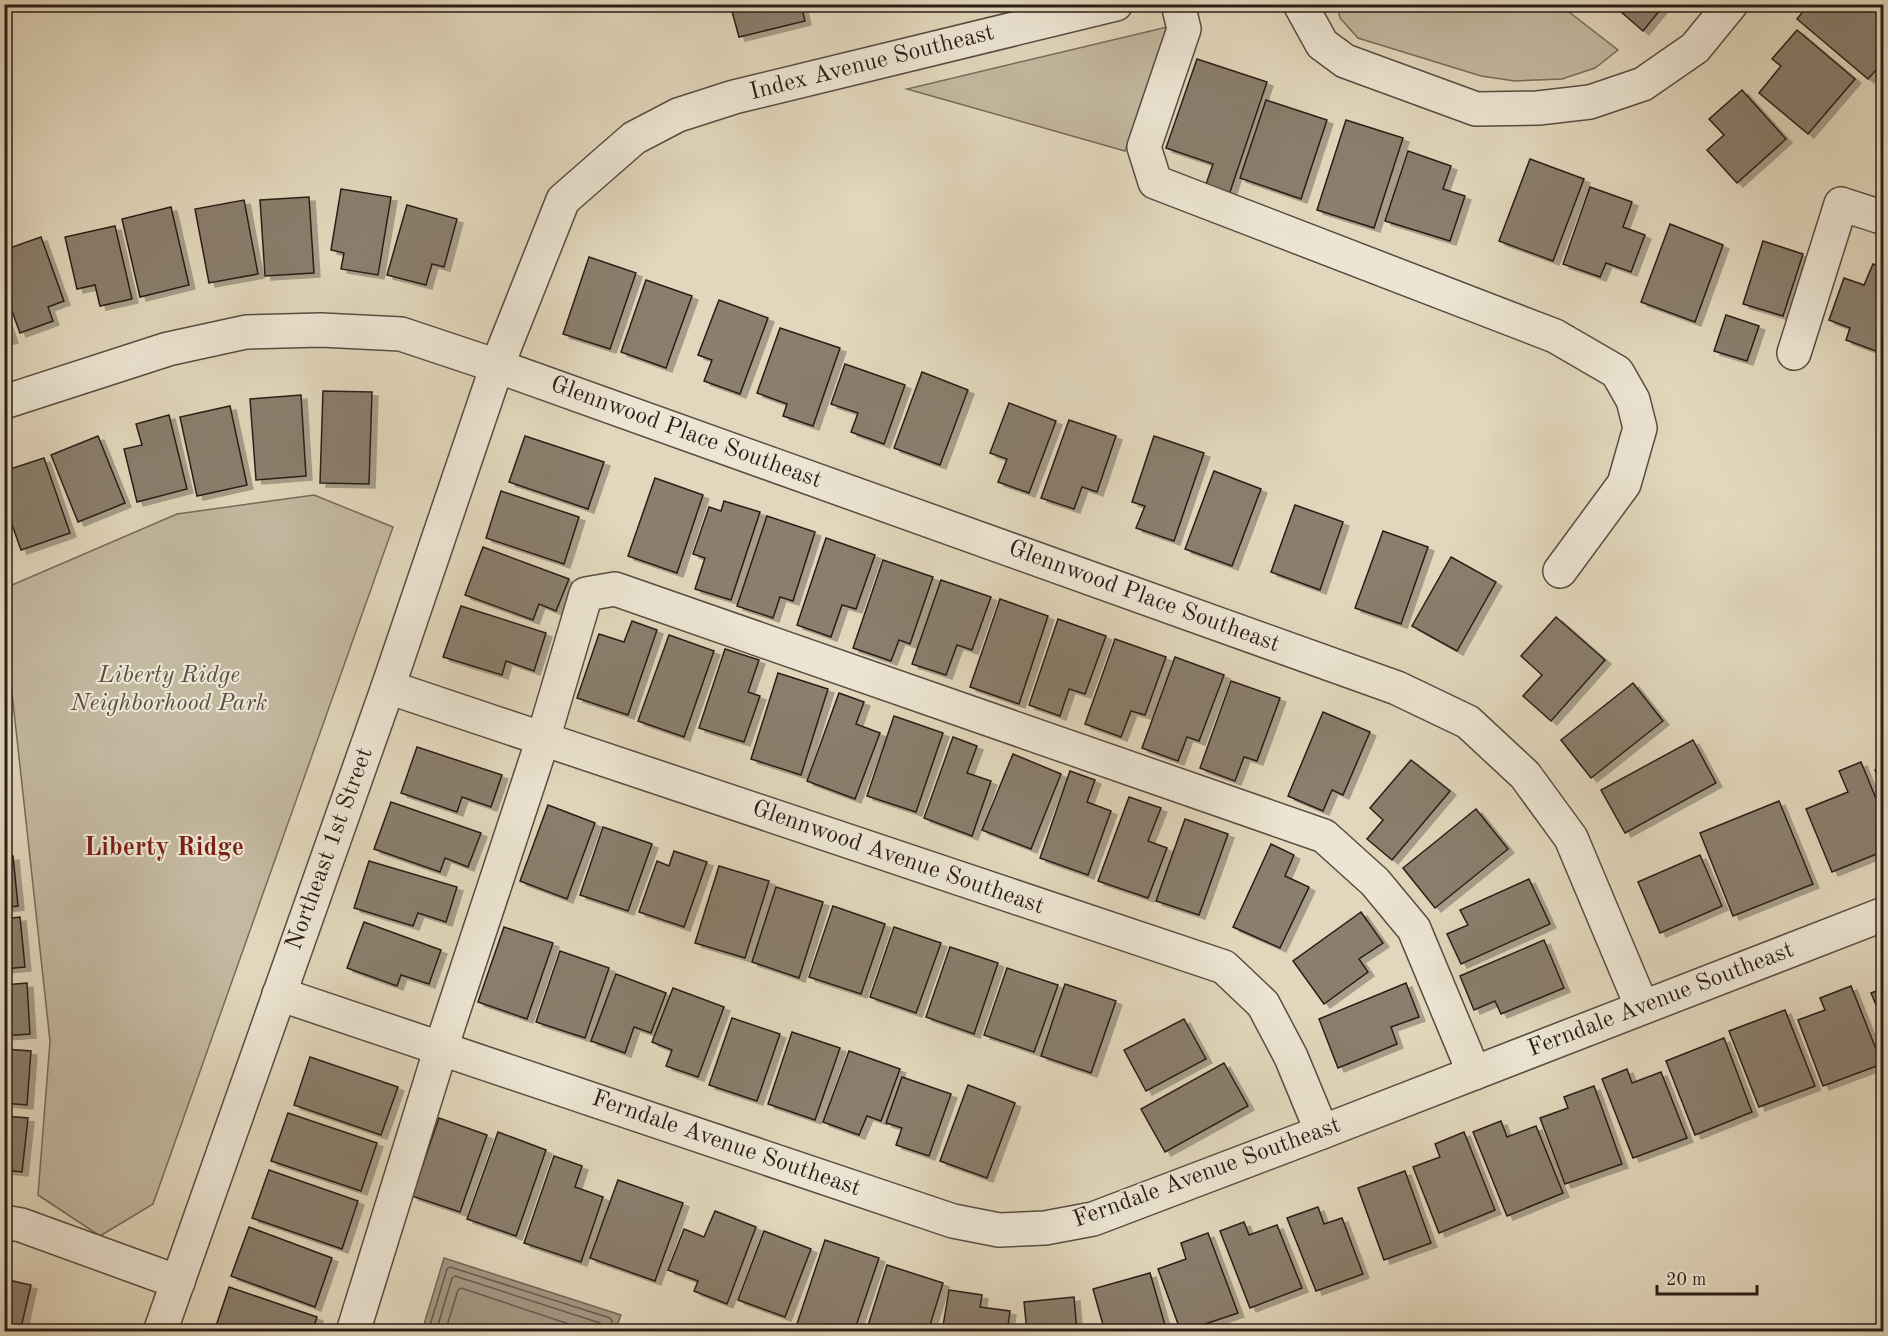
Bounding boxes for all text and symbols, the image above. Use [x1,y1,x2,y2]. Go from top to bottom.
street label: Index Avenue Southeast [747,21,997,105]
street label: Glennwood Place Southeast [547,373,825,493]
street label: Glennwood Place Southeast [1005,537,1283,657]
park label: Liberty Ridge Neighborhood Park [69,664,268,716]
street label: Northeast 1st Street [282,745,378,953]
street label: Glennwood Avenue Southeast [749,797,1047,919]
district label: Liberty Ridge [84,835,244,861]
street label: Ferndale Avenue Southeast [1525,938,1797,1062]
street label: Ferndale Avenue Southeast [588,1087,864,1201]
street label: Ferndale Avenue Southeast [1070,1113,1344,1233]
scale bar [1657,1258,1758,1296]
text: 20 m [1666,1271,1706,1289]

